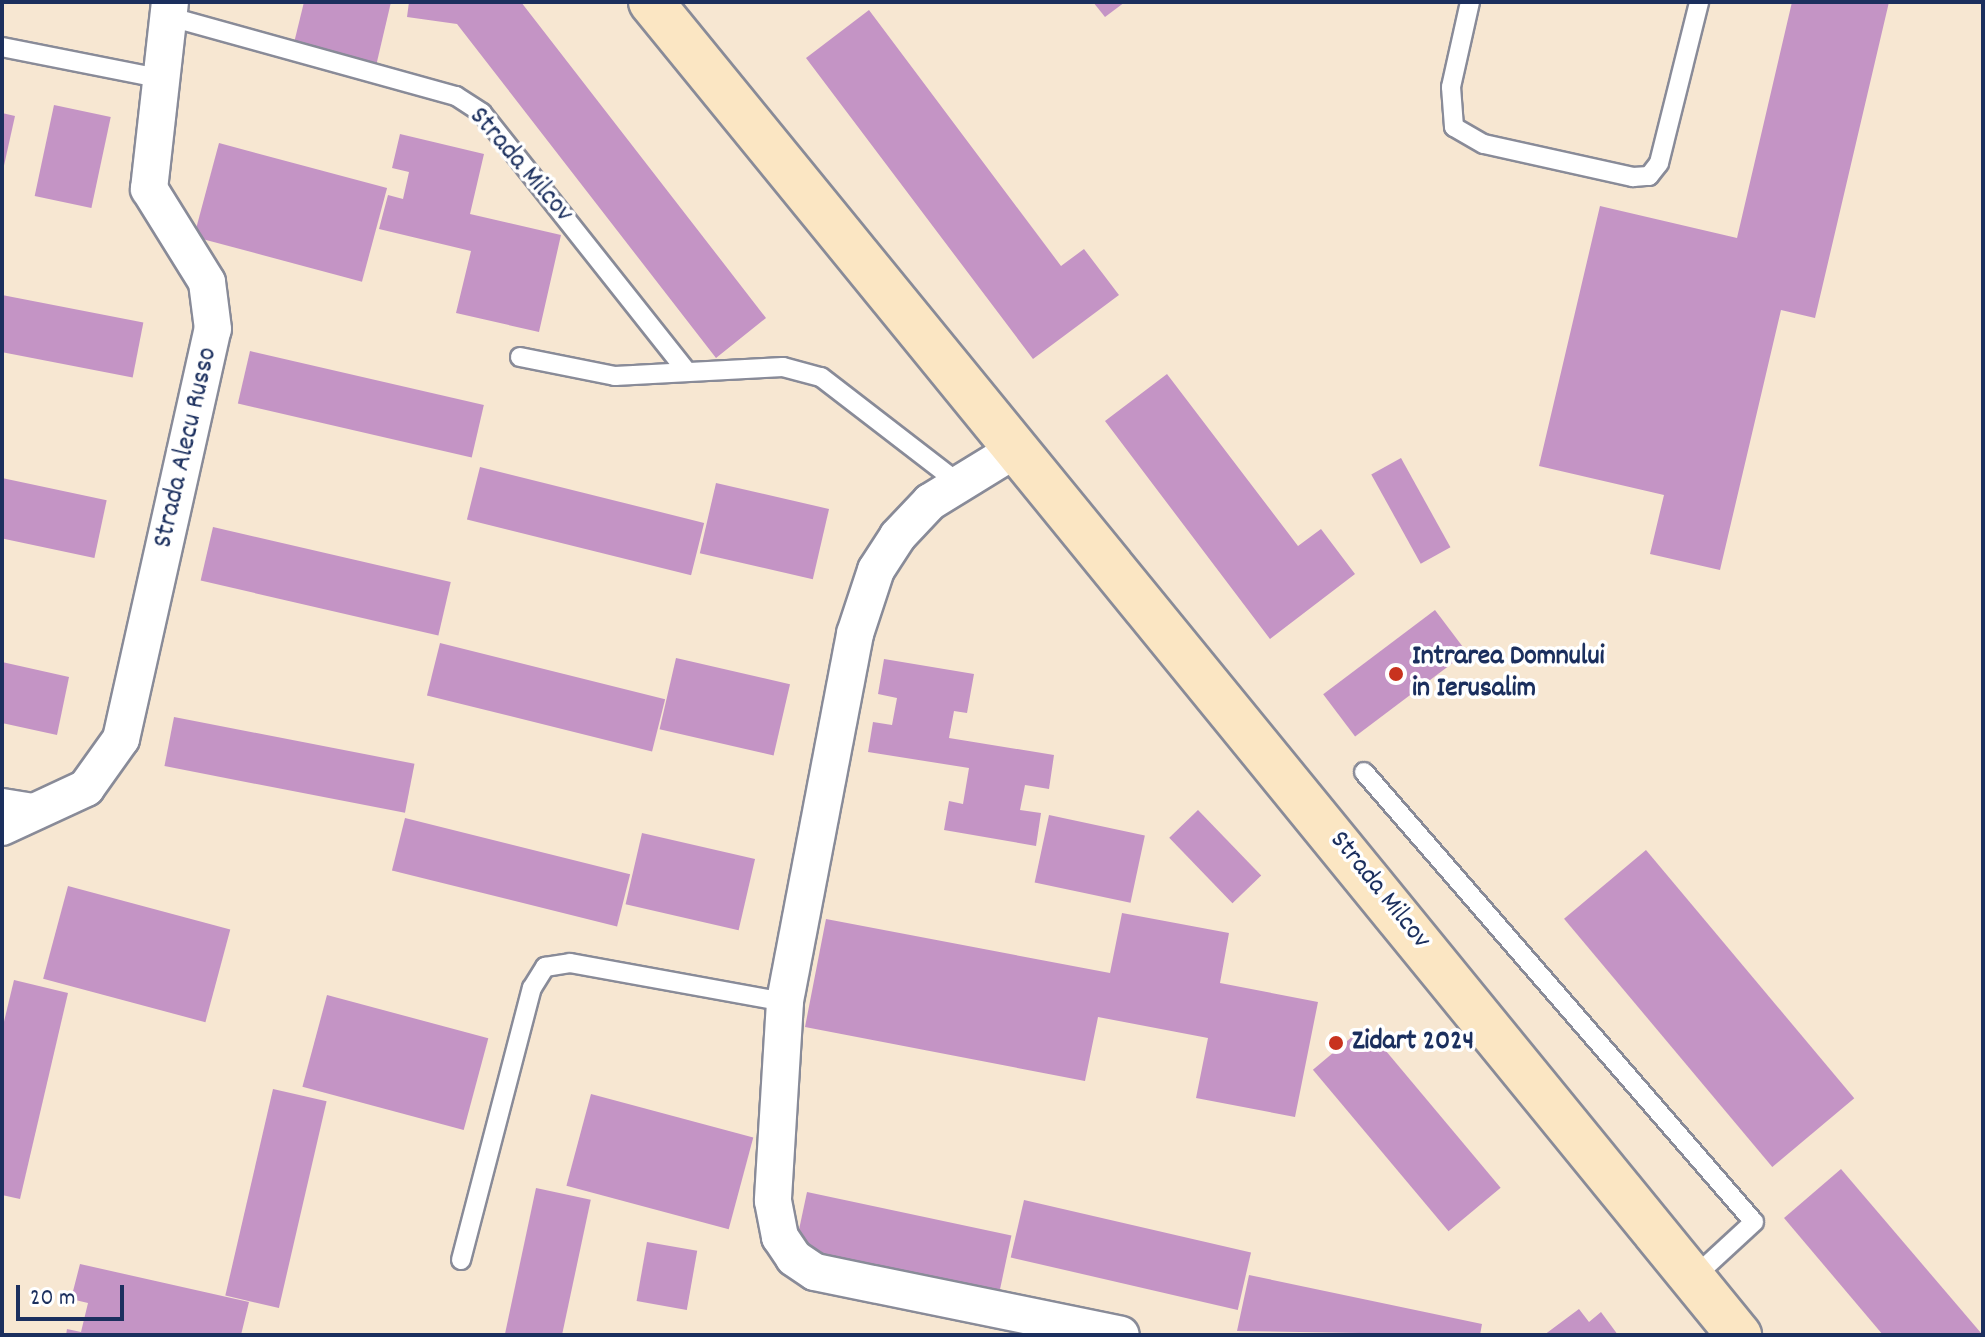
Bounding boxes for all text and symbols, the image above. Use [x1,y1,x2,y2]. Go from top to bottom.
street label: Strada Milcov [461,101,579,231]
street label: Strada Alecu Russo [148,345,226,551]
place label: Intrarea Domnului in Ierusalim [1412,641,1605,707]
marker: Intrarea Domnului in Ierusalim [1387,665,1405,683]
street label: Strada Milcov [1321,825,1437,957]
place label: Zidart 2024 [1352,1026,1474,1060]
marker: Zidart 2024 [1327,1034,1345,1052]
scale bar [20,1269,128,1319]
text: 20 m [30,1282,76,1316]

